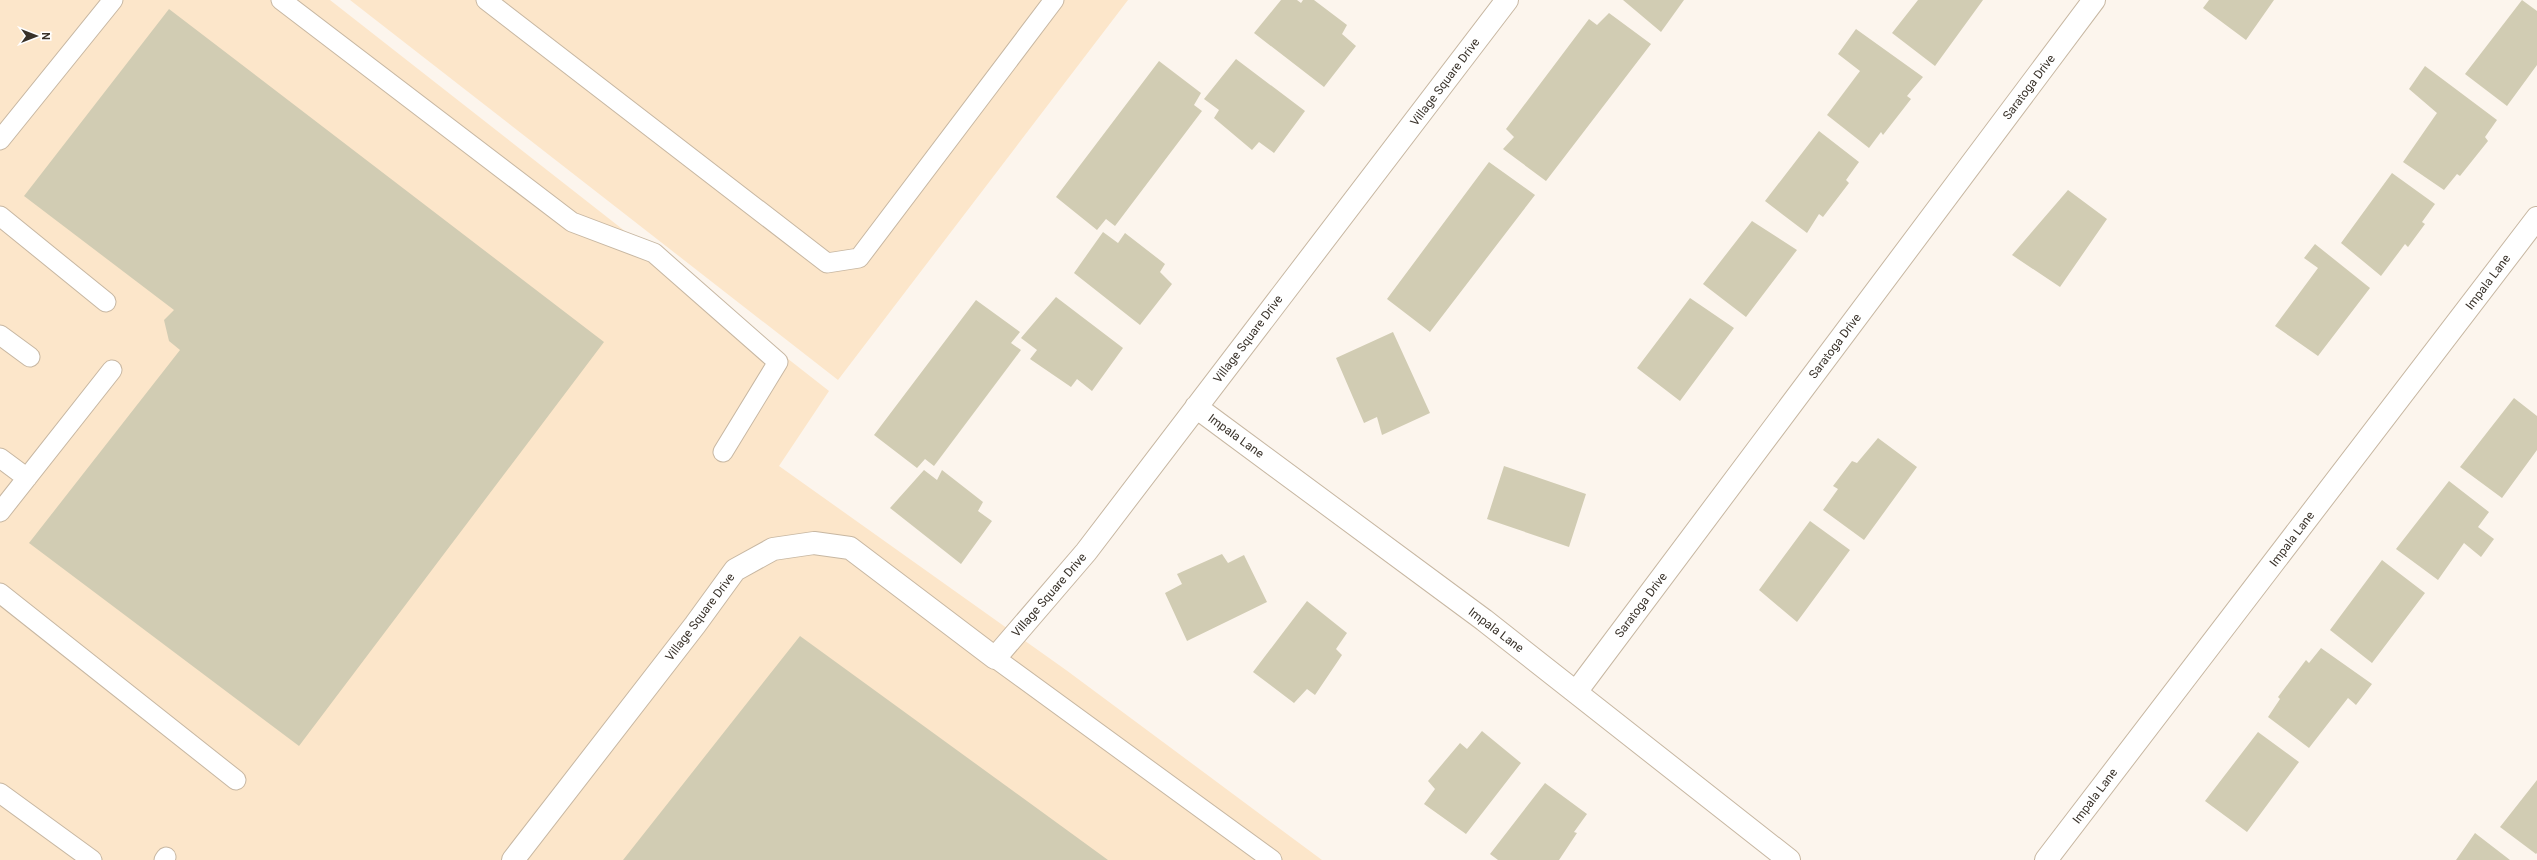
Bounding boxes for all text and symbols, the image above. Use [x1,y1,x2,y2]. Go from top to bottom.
north arrow [16,16,56,56]
text: N [39,32,52,40]
street label: Village Square Drive [1407,35,1483,129]
street label: Saratoga Drive [2000,52,2058,122]
street label: Impala Lane [2463,252,2513,312]
street label: Village Square Drive [1210,292,1286,386]
street label: Saratoga Drive [1806,311,1864,381]
street label: Impala Lane [1205,411,1267,461]
street label: Impala Lane [2267,509,2317,569]
street label: Village Square Drive [1009,550,1089,640]
street label: Village Square Drive [662,570,738,664]
street label: Saratoga Drive [1612,570,1670,640]
street label: Impala Lane [1466,605,1526,655]
street label: Impala Lane [2070,766,2120,826]

